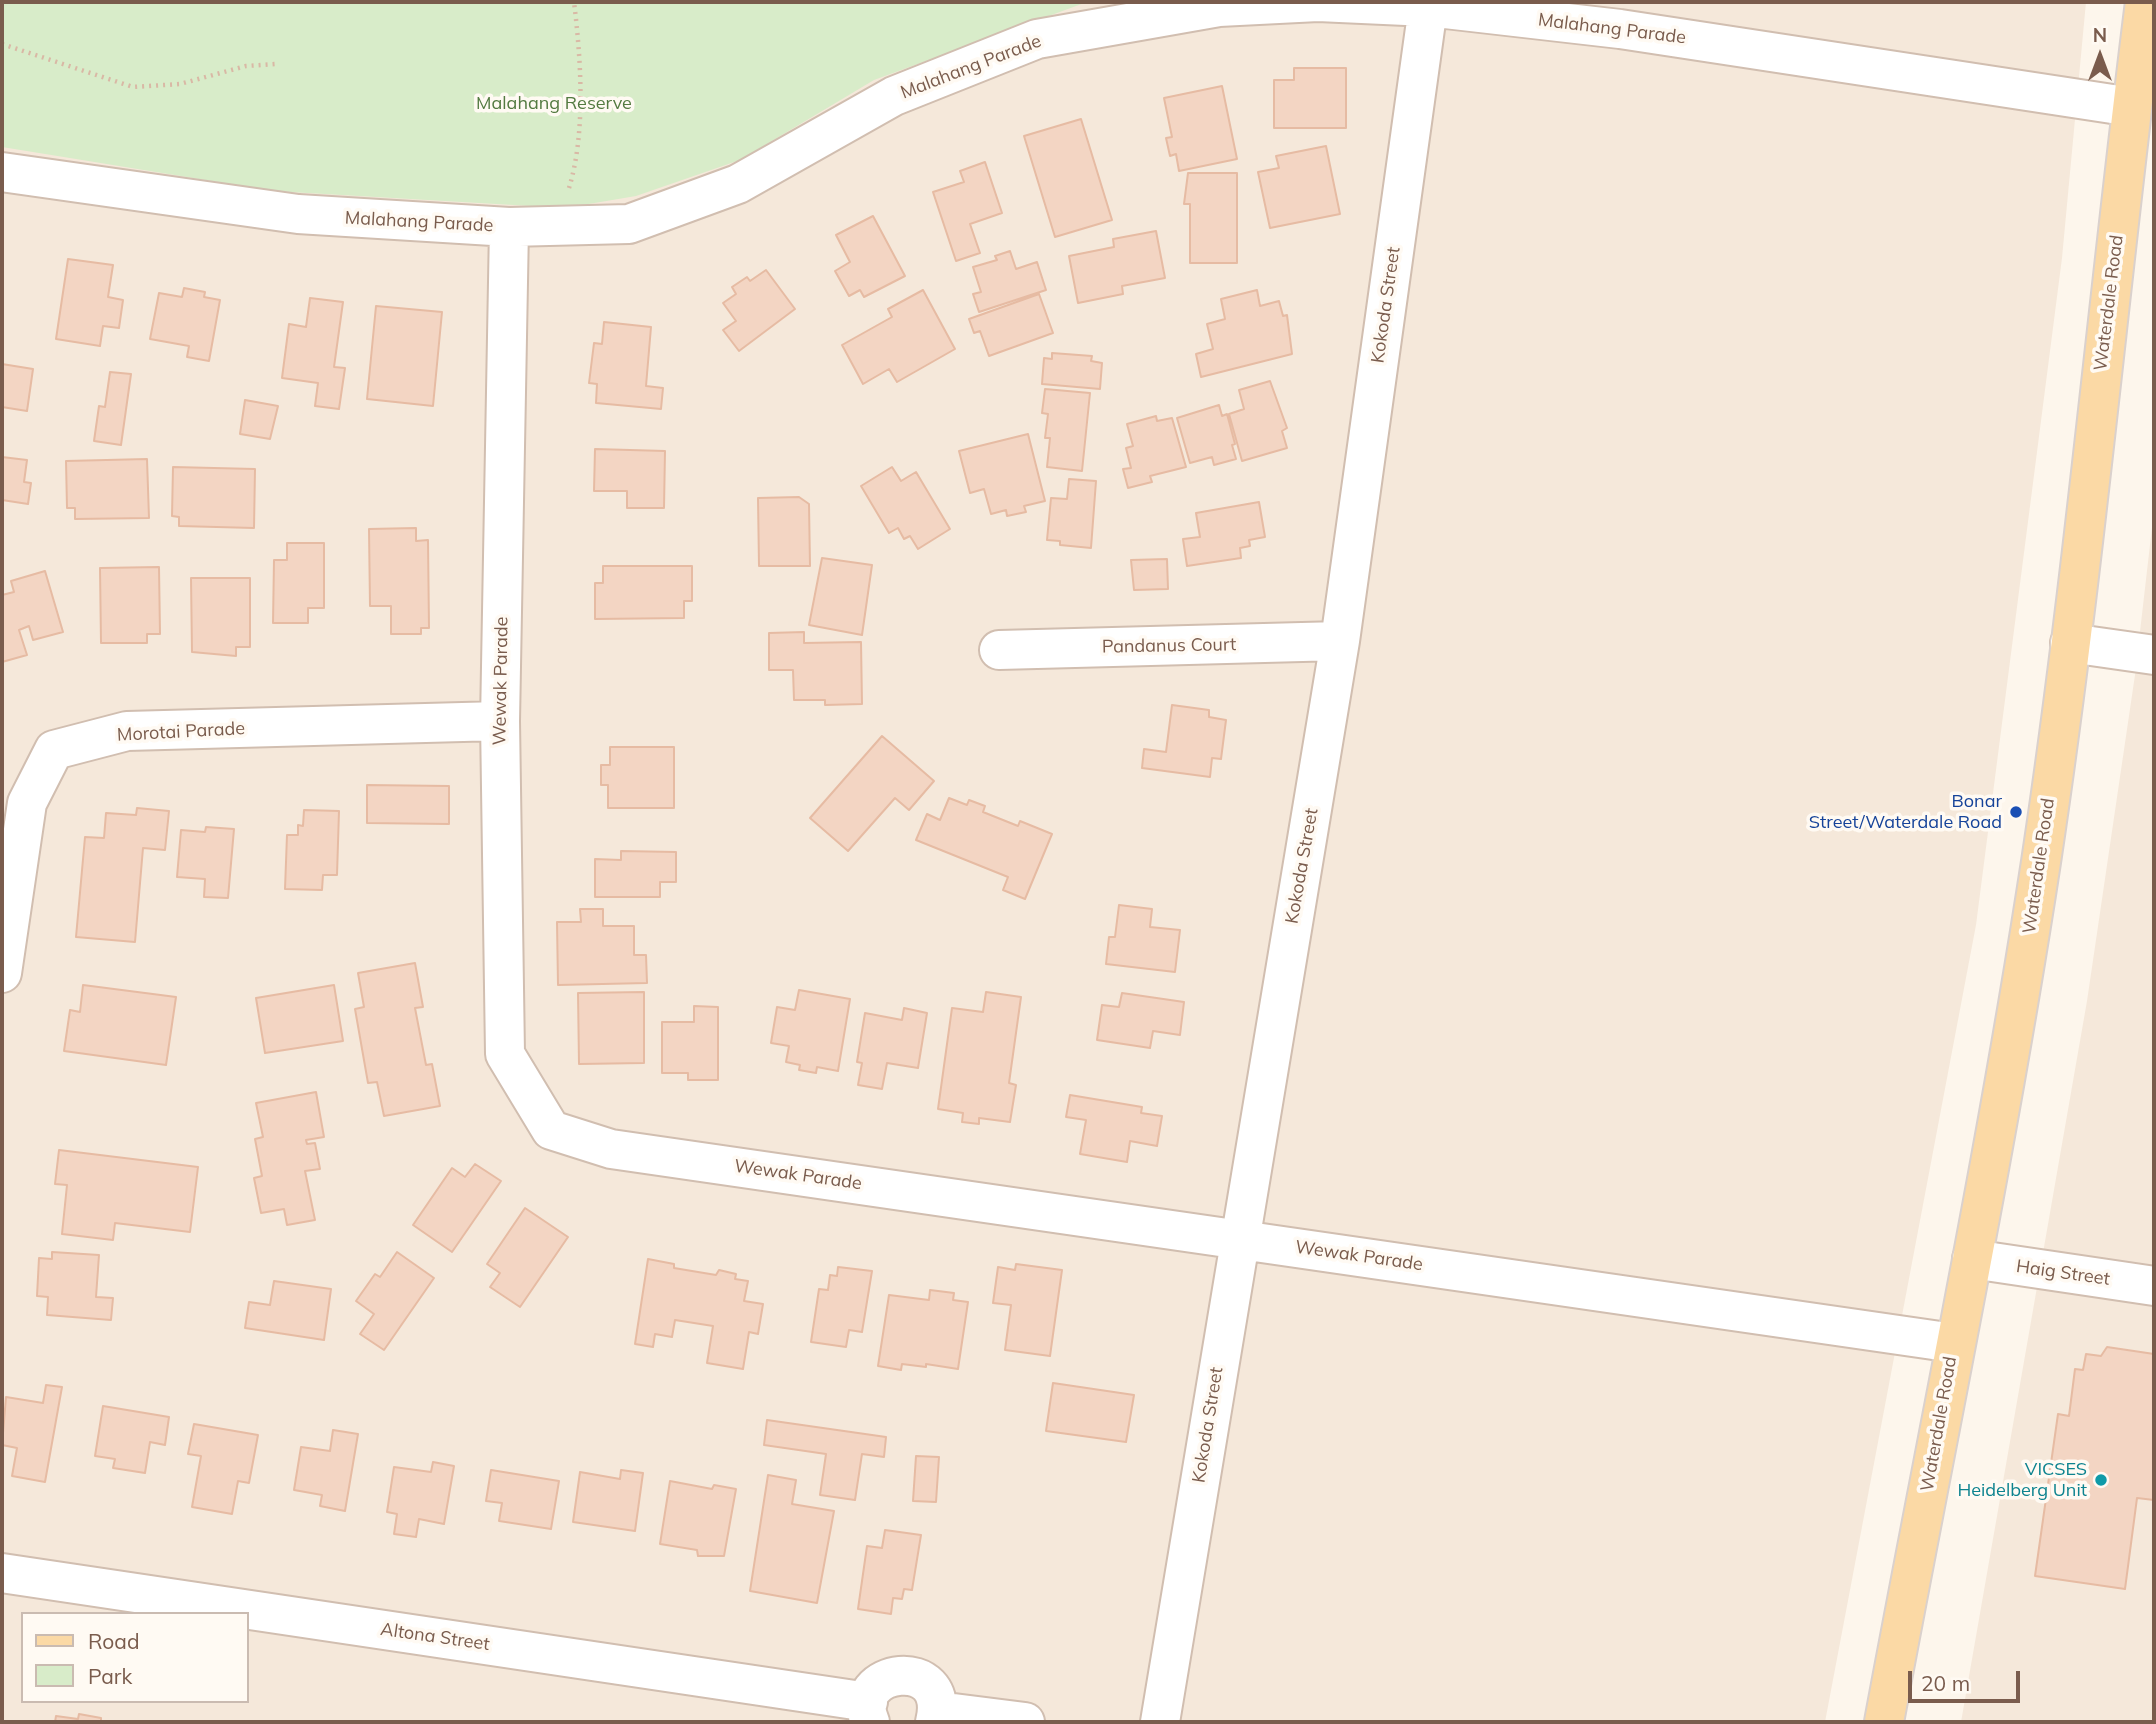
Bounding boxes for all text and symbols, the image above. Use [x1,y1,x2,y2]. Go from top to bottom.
street label: Malahang Parade [1537,9,1687,49]
north arrow [2065,21,2135,91]
text: N [2093,23,2107,47]
street label: Malahang Parade [898,30,1044,104]
park label: Malahang Reserve [476,93,632,115]
street label: Malahang Parade [344,207,494,237]
street label: Waterdale Road [2090,234,2128,372]
street label: Kokoda Street [1367,246,1405,364]
street label: Wewak Parade [489,616,513,746]
street label: Pandanus Court [1102,634,1236,658]
street label: Morotai Parade [116,718,246,746]
place label: Bonar Street/Waterdale Road [1809,791,2002,834]
street label: Waterdale Road [2019,797,2059,935]
marker: Bonar Street/Waterdale Road [2008,804,2024,820]
street label: Kokoda Street [1281,807,1323,925]
street label: Wewak Parade [733,1155,863,1195]
street label: Wewak Parade [1294,1236,1424,1276]
street label: Haig Street [2015,1256,2111,1290]
street label: Waterdale Road [1916,1355,1962,1493]
street label: Kokoda Street [1188,1366,1228,1484]
place label: VICSES Heidelberg Unit [1957,1459,2087,1502]
marker: VICSES Heidelberg Unit [2093,1472,2109,1488]
legend [21,1612,248,1703]
street label: Altona Street [379,1619,491,1655]
text: Road [88,1628,139,1654]
scale bar [1911,1658,2023,1702]
text: Park [88,1663,132,1689]
text: 20 m [1921,1670,1970,1696]

